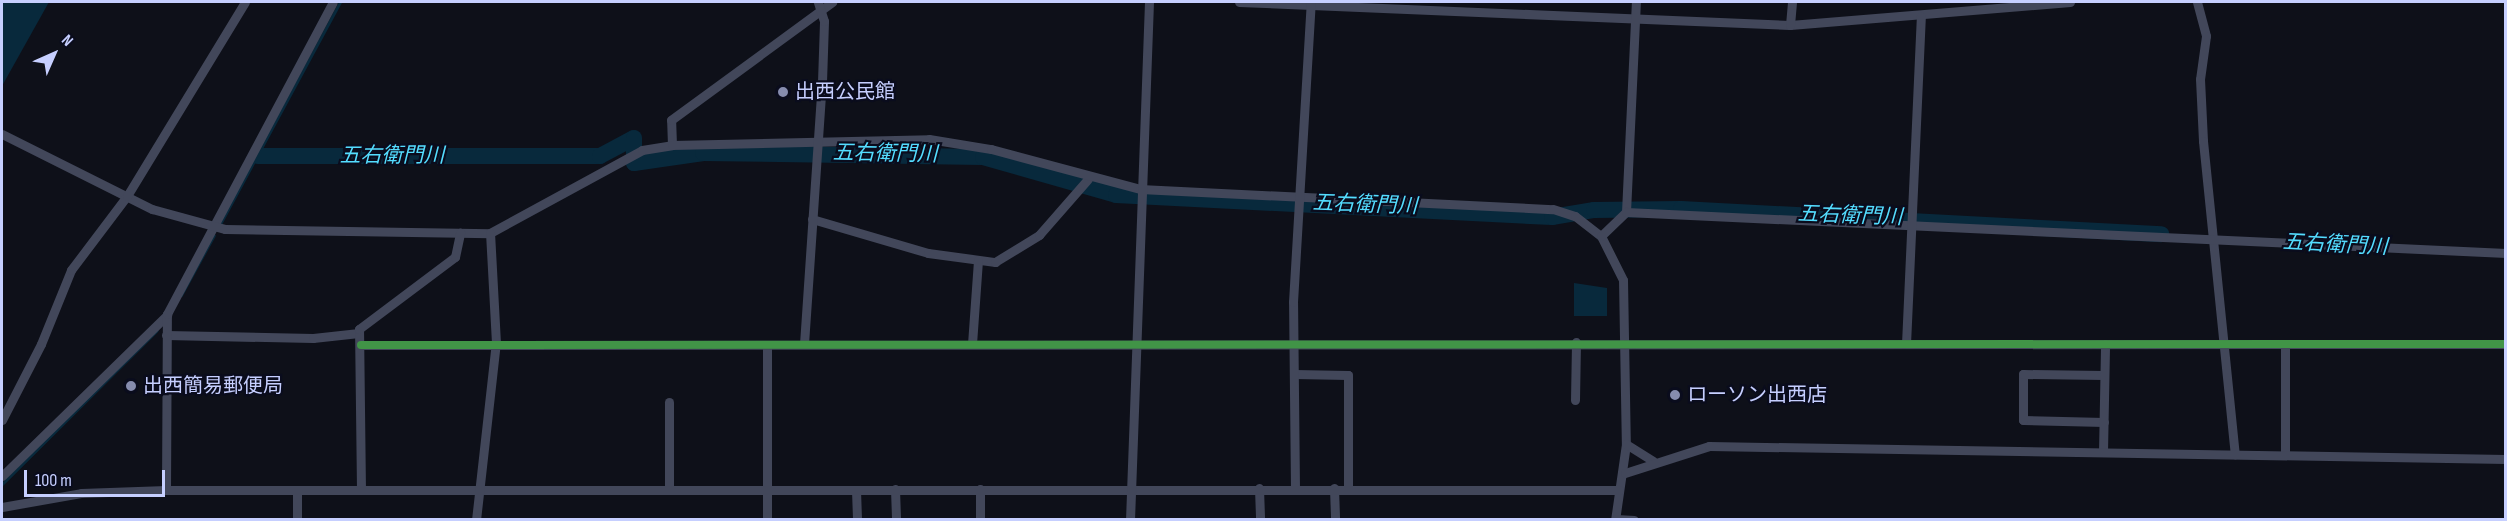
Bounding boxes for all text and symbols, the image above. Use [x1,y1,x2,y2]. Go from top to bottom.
north arrow [24,24,84,84]
text: N [57,31,77,51]
place label: 出西公民館 [795,80,895,104]
marker: 出西公民館 [776,85,790,99]
water label: 五右衛門川 [832,140,938,168]
water label: 五右衛門川 [340,143,444,169]
water label: 五右衛門川 [1312,191,1418,219]
water label: 五右衛門川 [1797,202,1903,230]
water label: 五右衛門川 [2282,230,2388,260]
place label: 出西簡易郵便局 [143,374,283,398]
marker: 出西簡易郵便局 [124,379,138,393]
place label: ローソン出西店 [1687,383,1827,407]
marker: ローソン出西店 [1668,388,1682,402]
scale bar [27,458,168,496]
text: 100 m [35,470,72,491]

